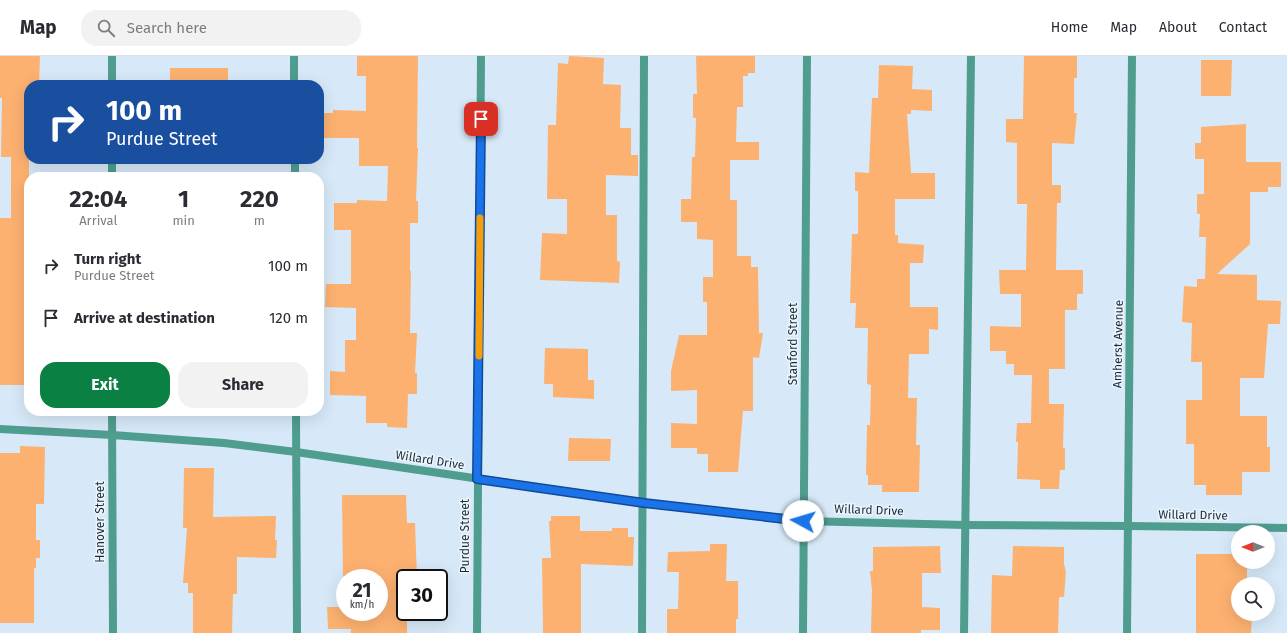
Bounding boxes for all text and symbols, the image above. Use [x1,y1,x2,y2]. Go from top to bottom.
search box [81,10,361,46]
text: Map [20,16,57,39]
icon: search [95,17,117,39]
text: Search here [127,19,207,37]
text: Home [1051,19,1088,36]
text: Map [1110,19,1137,36]
text: About [1159,19,1197,36]
text: Contact [1219,19,1267,36]
text: 100 m [106,94,182,127]
icon: right [40,96,92,148]
pin [464,102,498,136]
icon: arrive [470,108,492,130]
text: Purdue Street [106,128,218,150]
text: 22:04 [69,185,127,213]
text: 1 [178,185,189,213]
text: 220 [240,185,279,213]
text: Arrival [79,213,117,228]
text: min [172,213,195,228]
text: m [254,213,265,228]
text: Turn right [74,250,141,268]
icon: right [40,255,62,277]
text: 100 m [268,257,308,275]
text: Purdue Street [74,268,155,283]
street label: Amherst Avenue [1110,300,1126,388]
street label: Stanford Street [786,302,800,385]
icon: arrive [40,307,62,329]
text: Arrive at destination [74,309,215,327]
text: 120 m [269,309,308,327]
button: Exit [40,362,170,408]
button: Share [178,362,308,408]
street label: Willard Drive [395,448,465,472]
street label: Hanover Street [93,481,107,563]
street label: Purdue Street [458,498,472,573]
position arrow [782,500,824,542]
street label: Willard Drive [834,502,904,518]
street label: Willard Drive [1158,507,1228,523]
north arrow [1231,525,1275,569]
map controls [1231,525,1275,621]
speed limit sign: 30 [396,569,448,621]
button: search [1231,577,1275,621]
text: 21 [352,578,372,602]
text: km/h [350,599,374,611]

